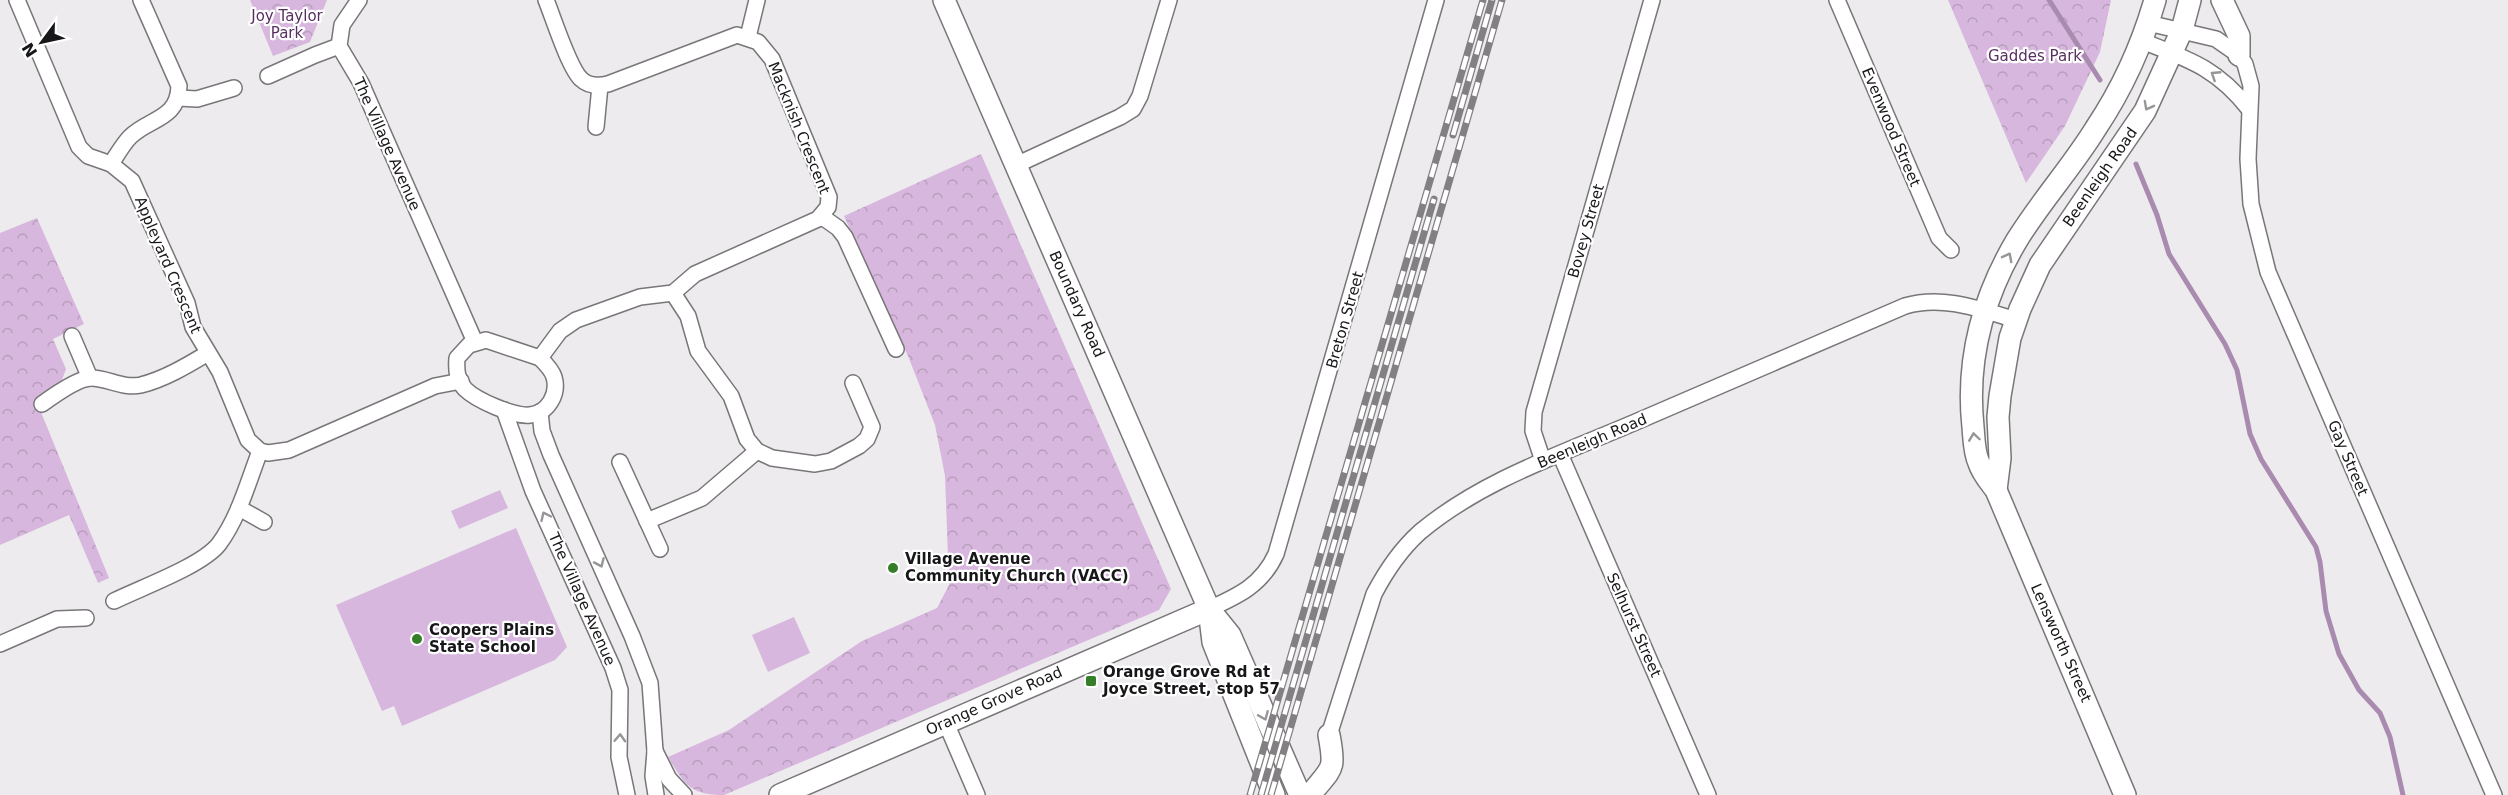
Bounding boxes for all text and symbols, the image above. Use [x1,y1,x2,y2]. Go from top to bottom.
park label: Joy Taylor Park [250,7,324,42]
north arrow [12,12,72,72]
text: N [18,39,41,61]
park label: Gaddes Park [1988,47,2082,65]
street label: Macknish Crescent [764,59,834,197]
street label: Evenwood Street [1858,65,1924,189]
one-way arrow [2211,71,2222,82]
street label: The Village Avenue [349,74,424,213]
one-way arrow [2144,100,2155,110]
street label: Beenleigh Road [2059,124,2141,230]
street label: Bovey Street [1564,182,1608,280]
street label: Appleyard Crescent [131,194,205,336]
street label: Boundary Road [1045,248,1109,360]
one-way arrow [2001,253,2012,263]
street label: Breton Street [1323,269,1368,371]
street label: Beenleigh Road [1535,410,1649,472]
street label: Gay Street [2324,418,2372,498]
one-way arrow [1969,433,1981,442]
one-way arrow [540,512,552,523]
street label: The Village Avenue [544,529,619,668]
place label: Village Avenue Community Church (VACC) [905,550,1129,585]
one-way arrow [593,557,605,568]
marker: Village Avenue Community Church (VACC) [886,561,900,575]
street label: Selhurst Street [1603,570,1665,680]
street label: Lensworth Street [2027,581,2095,705]
place label: Coopers Plains State School [429,621,554,656]
marker: Coopers Plains State School [410,632,424,646]
street label: Orange Grove Road [923,663,1065,739]
place label: Orange Grove Rd at Joyce Street, stop 57 [1102,663,1280,698]
marker: Orange Grove Rd at Joyce Street, stop 57 [1084,674,1098,688]
one-way arrow [1257,710,1269,721]
one-way arrow [613,733,626,742]

